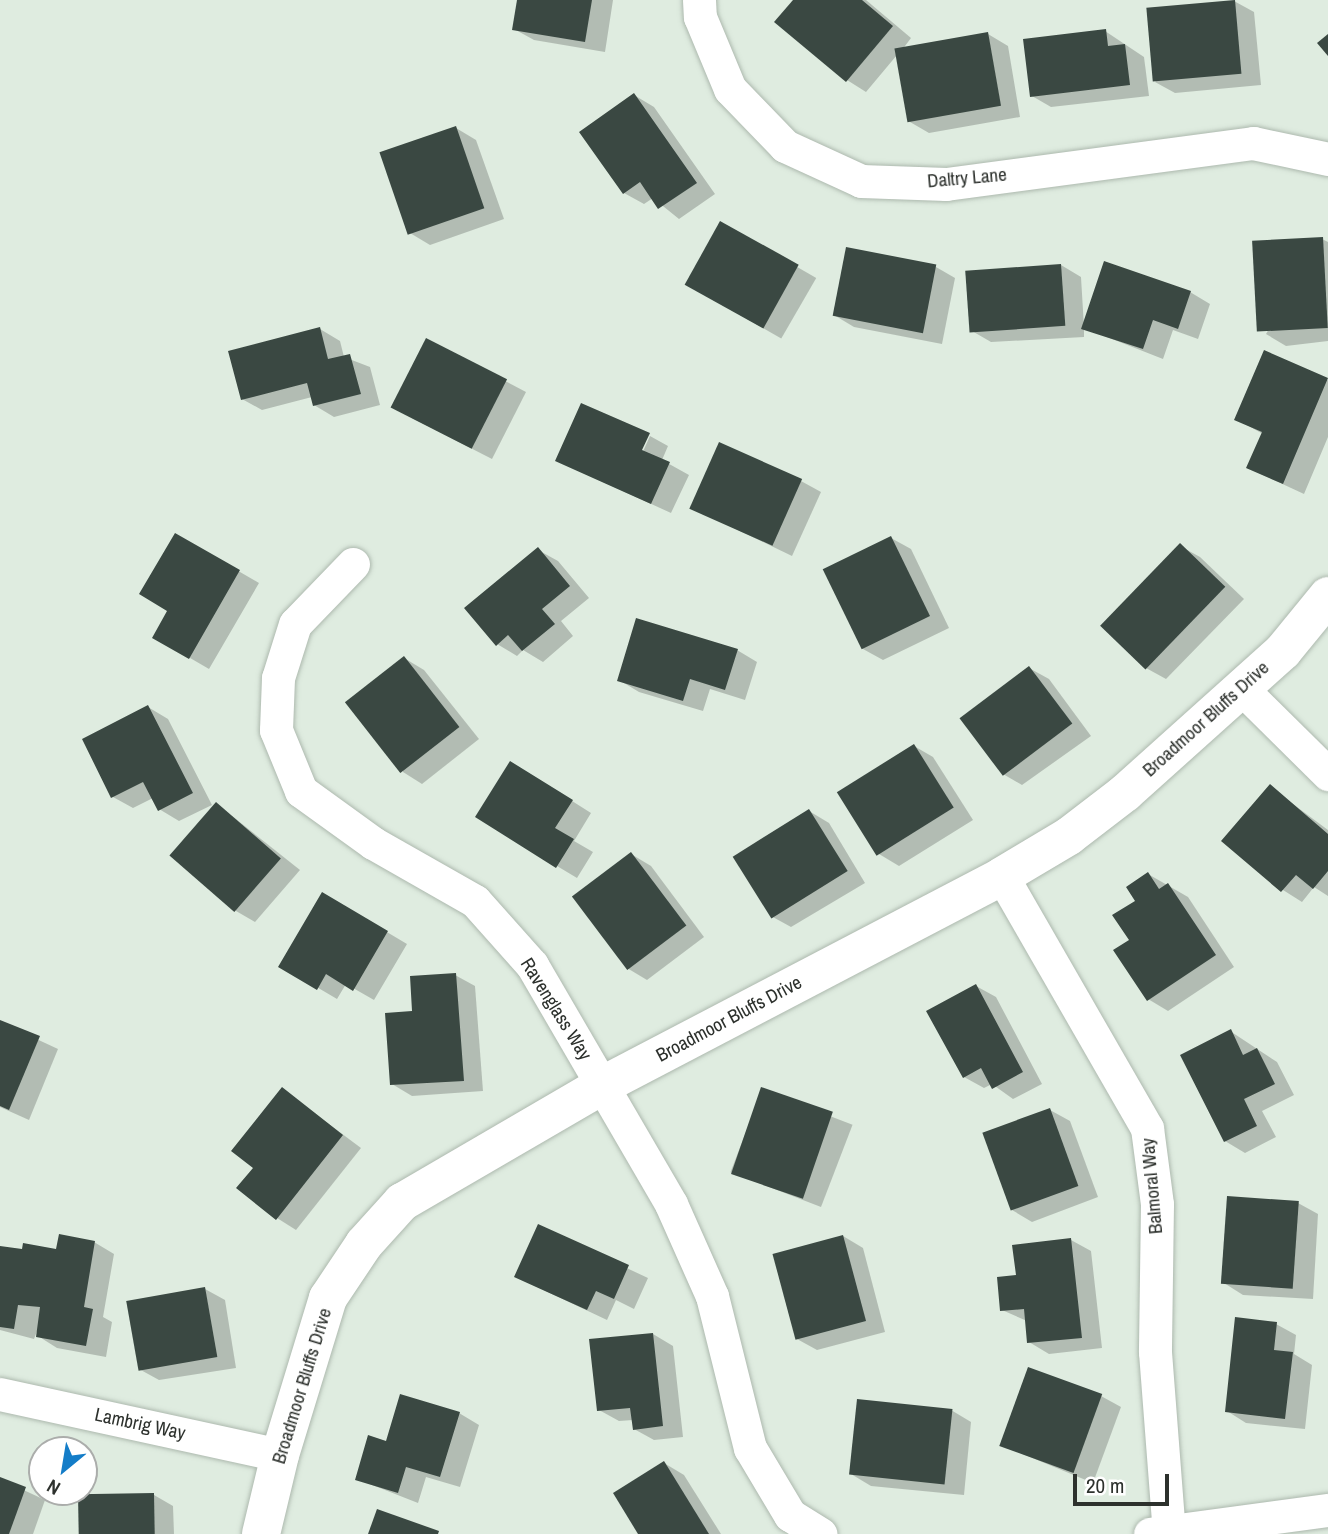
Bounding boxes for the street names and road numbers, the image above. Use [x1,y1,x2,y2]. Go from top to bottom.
street label: Daltry Lane [926,163,1008,193]
street label: Broadmoor Bluffs Drive [1138,656,1274,782]
street label: Ravenglass Way [516,954,596,1064]
street label: Broadmoor Bluffs Drive [652,971,806,1067]
street label: Balmoral Way [1136,1137,1168,1235]
street label: Broadmoor Bluffs Drive [267,1305,337,1467]
street label: Lambrig Way [93,1403,187,1445]

